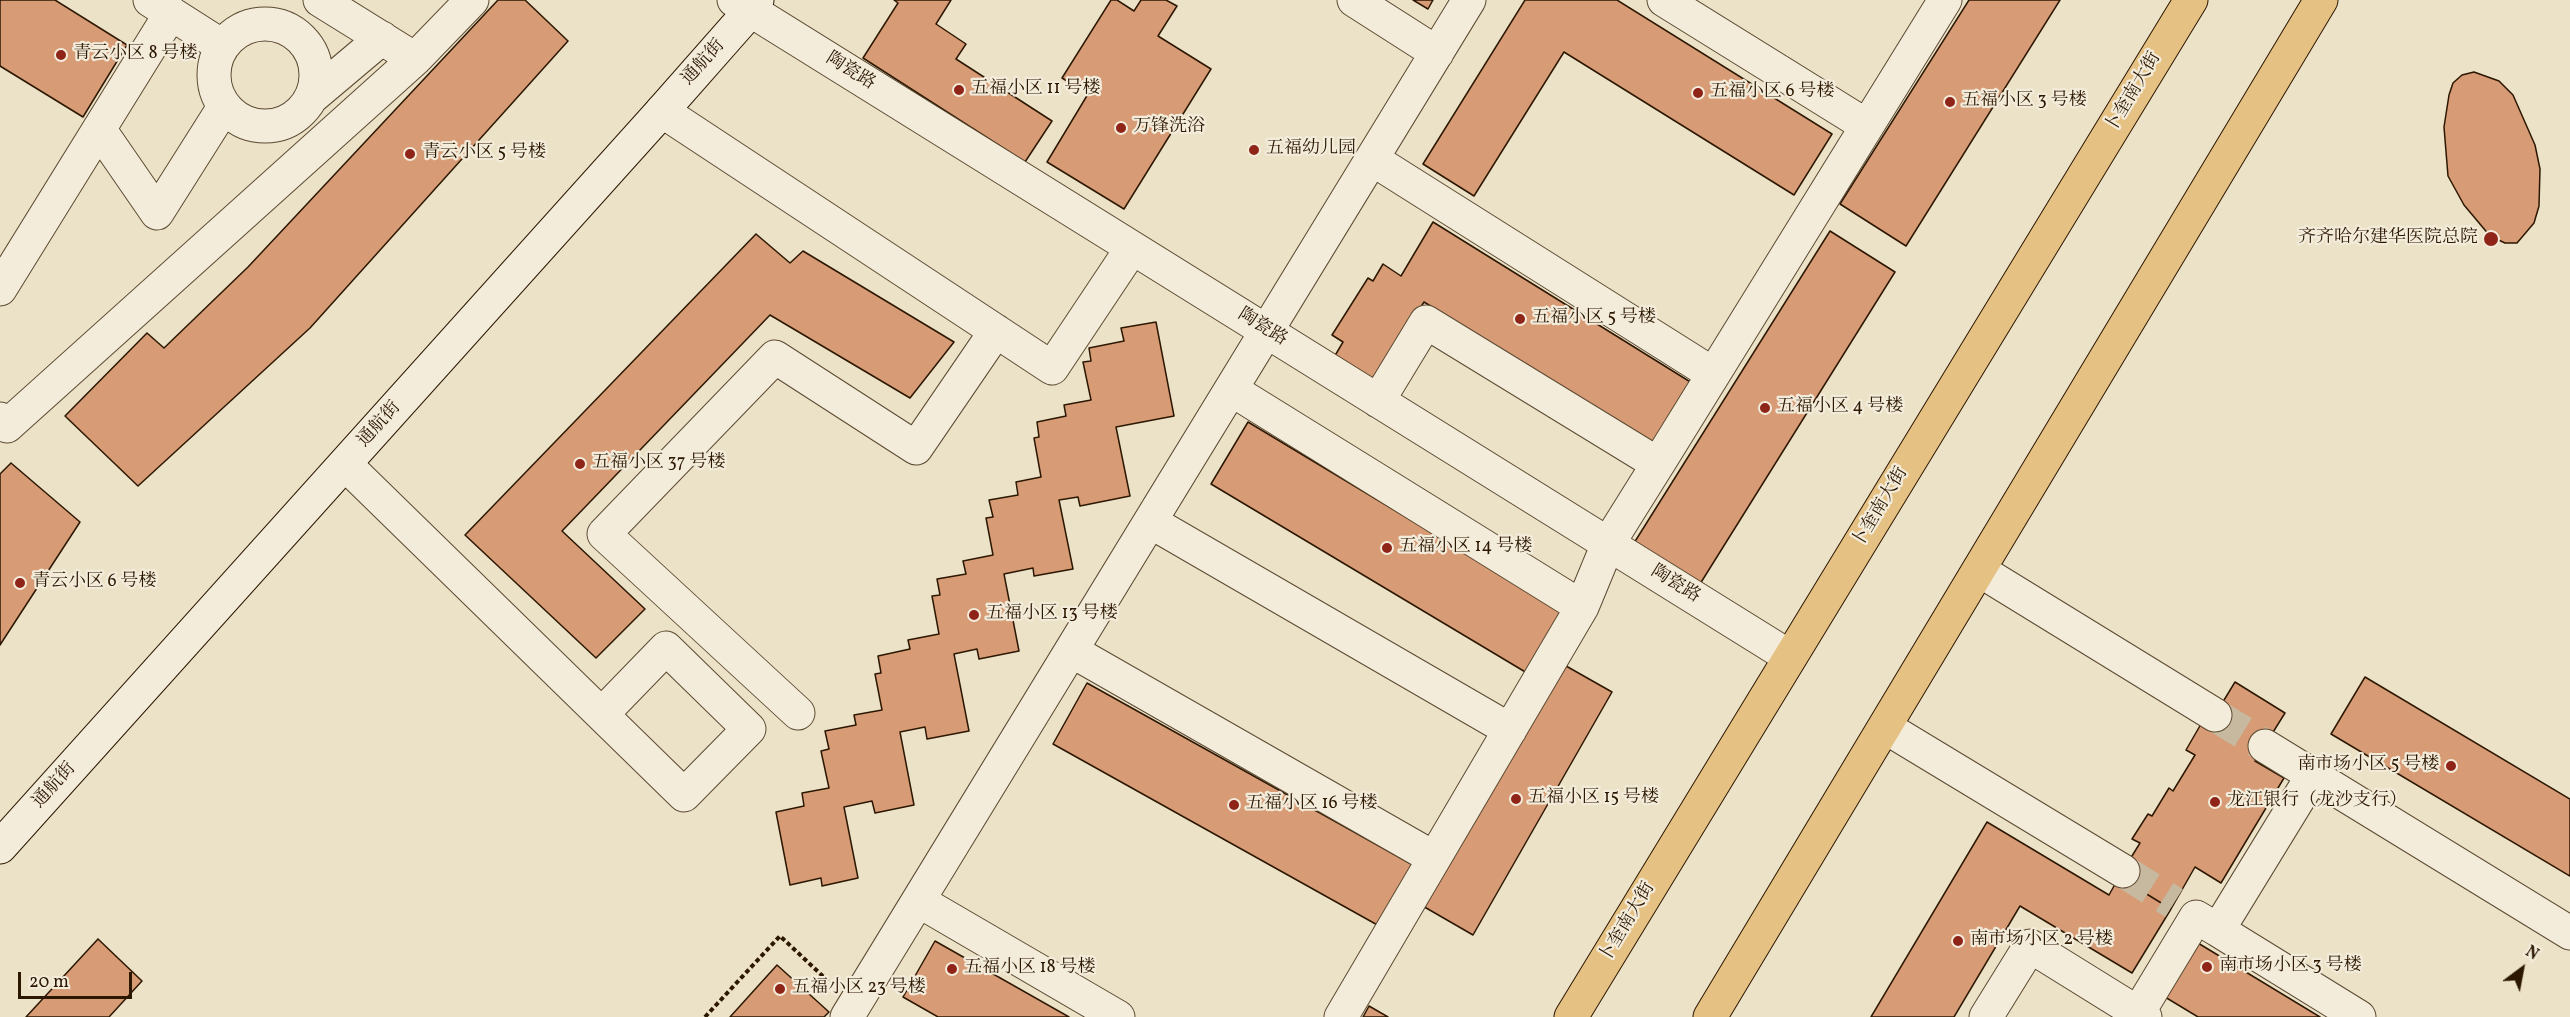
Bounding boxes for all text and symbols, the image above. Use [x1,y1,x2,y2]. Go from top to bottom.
street label: 通航街 [678,36,730,90]
place label: 青云小区 8 号楼 [73,44,197,66]
marker: 青云小区 8 号楼 [54,48,68,62]
street label: 陶瓷路 [821,49,879,95]
street label: 卜奎南大街 [2102,49,2166,137]
place label: 五福小区 11 号楼 [971,79,1100,101]
place label: 五福小区 6 号楼 [1710,82,1834,104]
marker: 五福小区 11 号楼 [952,83,966,97]
marker: 五福小区 6 号楼 [1691,86,1705,100]
place label: 五福小区 3 号楼 [1962,91,2086,113]
marker: 五福小区 3 号楼 [1943,95,1957,109]
place label: 万锋洗浴 [1133,117,1205,139]
marker: 万锋洗浴 [1114,121,1128,135]
place label: 五福幼儿园 [1266,139,1356,161]
place label: 青云小区 5 号楼 [422,143,546,165]
marker: 五福幼儿园 [1247,143,1261,157]
marker: 青云小区 5 号楼 [403,147,417,161]
place label: 齐齐哈尔建华医院总院 [2298,228,2478,250]
marker: 齐齐哈尔建华医院总院 [2482,230,2500,248]
street label: 陶瓷路 [1233,305,1291,351]
place label: 五福小区 5 号楼 [1532,308,1656,330]
marker: 五福小区 5 号楼 [1513,312,1527,326]
place label: 五福小区 4 号楼 [1777,397,1903,419]
street label: 通航街 [354,398,406,452]
marker: 五福小区 4 号楼 [1758,401,1772,415]
place label: 五福小区 37 号楼 [592,453,725,475]
marker: 五福小区 37 号楼 [573,457,587,471]
street label: 卜奎南大街 [1849,464,1913,552]
place label: 五福小区 14 号楼 [1399,537,1532,559]
marker: 五福小区 14 号楼 [1380,541,1394,555]
street label: 陶瓷路 [1646,562,1704,608]
place label: 青云小区 6 号楼 [32,572,156,594]
marker: 青云小区 6 号楼 [13,576,27,590]
place label: 五福小区 13 号楼 [986,604,1117,626]
marker: 五福小区 13 号楼 [967,608,981,622]
place label: 南市场小区 5 号楼 [2297,755,2439,777]
street label: 通航街 [29,759,81,813]
marker: 南市场小区 5 号楼 [2444,759,2458,773]
place label: 五福小区 15 号楼 [1528,788,1659,810]
place label: 龙江银行（龙沙支行） [2227,791,2407,813]
marker: 五福小区 15 号楼 [1509,792,1523,806]
place label: 五福小区 16 号楼 [1246,794,1377,816]
marker: 龙江银行（龙沙支行） [2208,795,2222,809]
marker: 五福小区 16 号楼 [1227,798,1241,812]
street label: 卜奎南大街 [1596,879,1660,967]
place label: 南市场小区 2 号楼 [1970,930,2113,952]
marker: 南市场小区 2 号楼 [1951,934,1965,948]
north arrow [2492,939,2552,999]
text: N [2521,941,2542,966]
place label: 南市场小区 3 号楼 [2219,956,2361,978]
place label: 五福小区 18 号楼 [964,958,1095,980]
scale bar [21,960,135,998]
marker: 南市场小区 3 号楼 [2200,960,2214,974]
marker: 五福小区 18 号楼 [945,962,959,976]
text: 20 m [29,970,69,995]
place label: 五福小区 23 号楼 [792,978,926,1000]
marker: 五福小区 23 号楼 [773,982,787,996]

